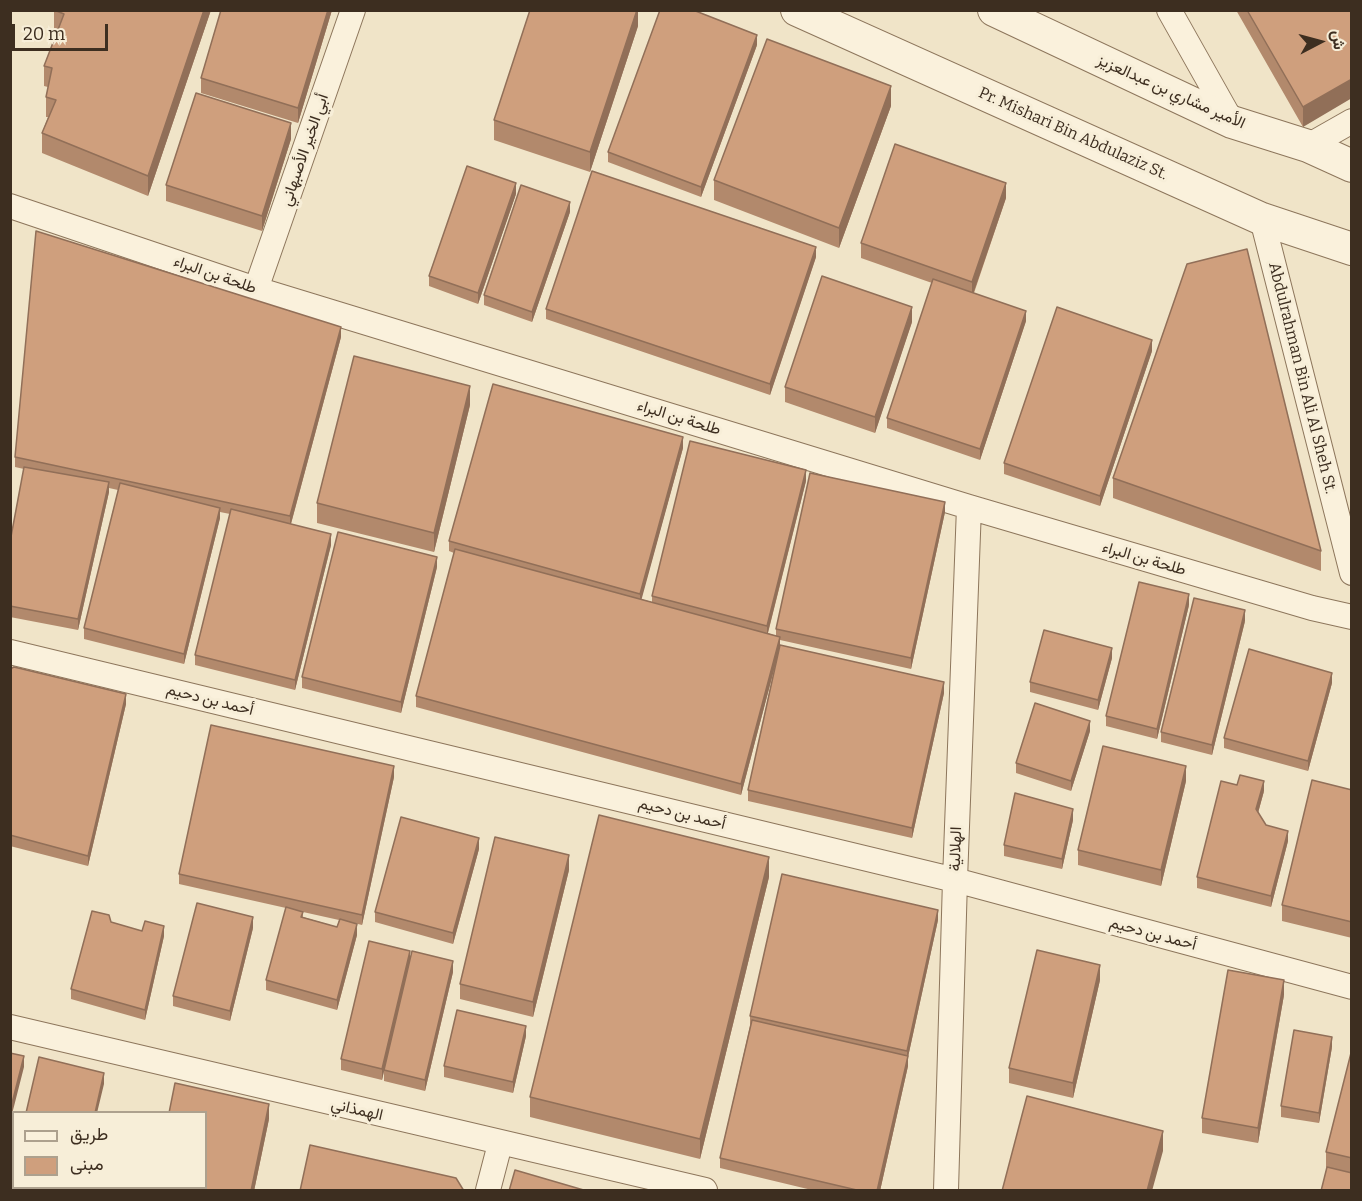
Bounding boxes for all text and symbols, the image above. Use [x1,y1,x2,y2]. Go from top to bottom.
scale bar [15,12,111,50]
north arrow [1290,12,1350,72]
text: 20 m [23,23,65,45]
text: ش [1328,30,1349,51]
street label: الأمير مشاري بن عبدالعزيز [1094,51,1248,133]
street label: Pr. Mishari Bin Abdulaziz St. [975,84,1171,184]
street label: أبي الخير الأصبهاني [277,91,333,209]
street label: طلحة بن البراء [171,252,259,298]
street label: Abdulrahman Bin Ali Al Sheh St. [1264,260,1340,496]
street label: طلحة بن البراء [635,396,723,440]
street label: طلحة بن البراء [1100,538,1188,580]
street label: أحمد بن دحيم [164,680,256,720]
street label: أحمد بن دحيم [636,794,728,834]
street label: الهلالية [946,826,966,872]
street label: أحمد بن دحيم [1107,913,1199,955]
street label: الهمذاني [329,1095,385,1125]
legend [12,1111,207,1189]
text: طريق [70,1123,108,1145]
text: مبنى [70,1153,104,1175]

